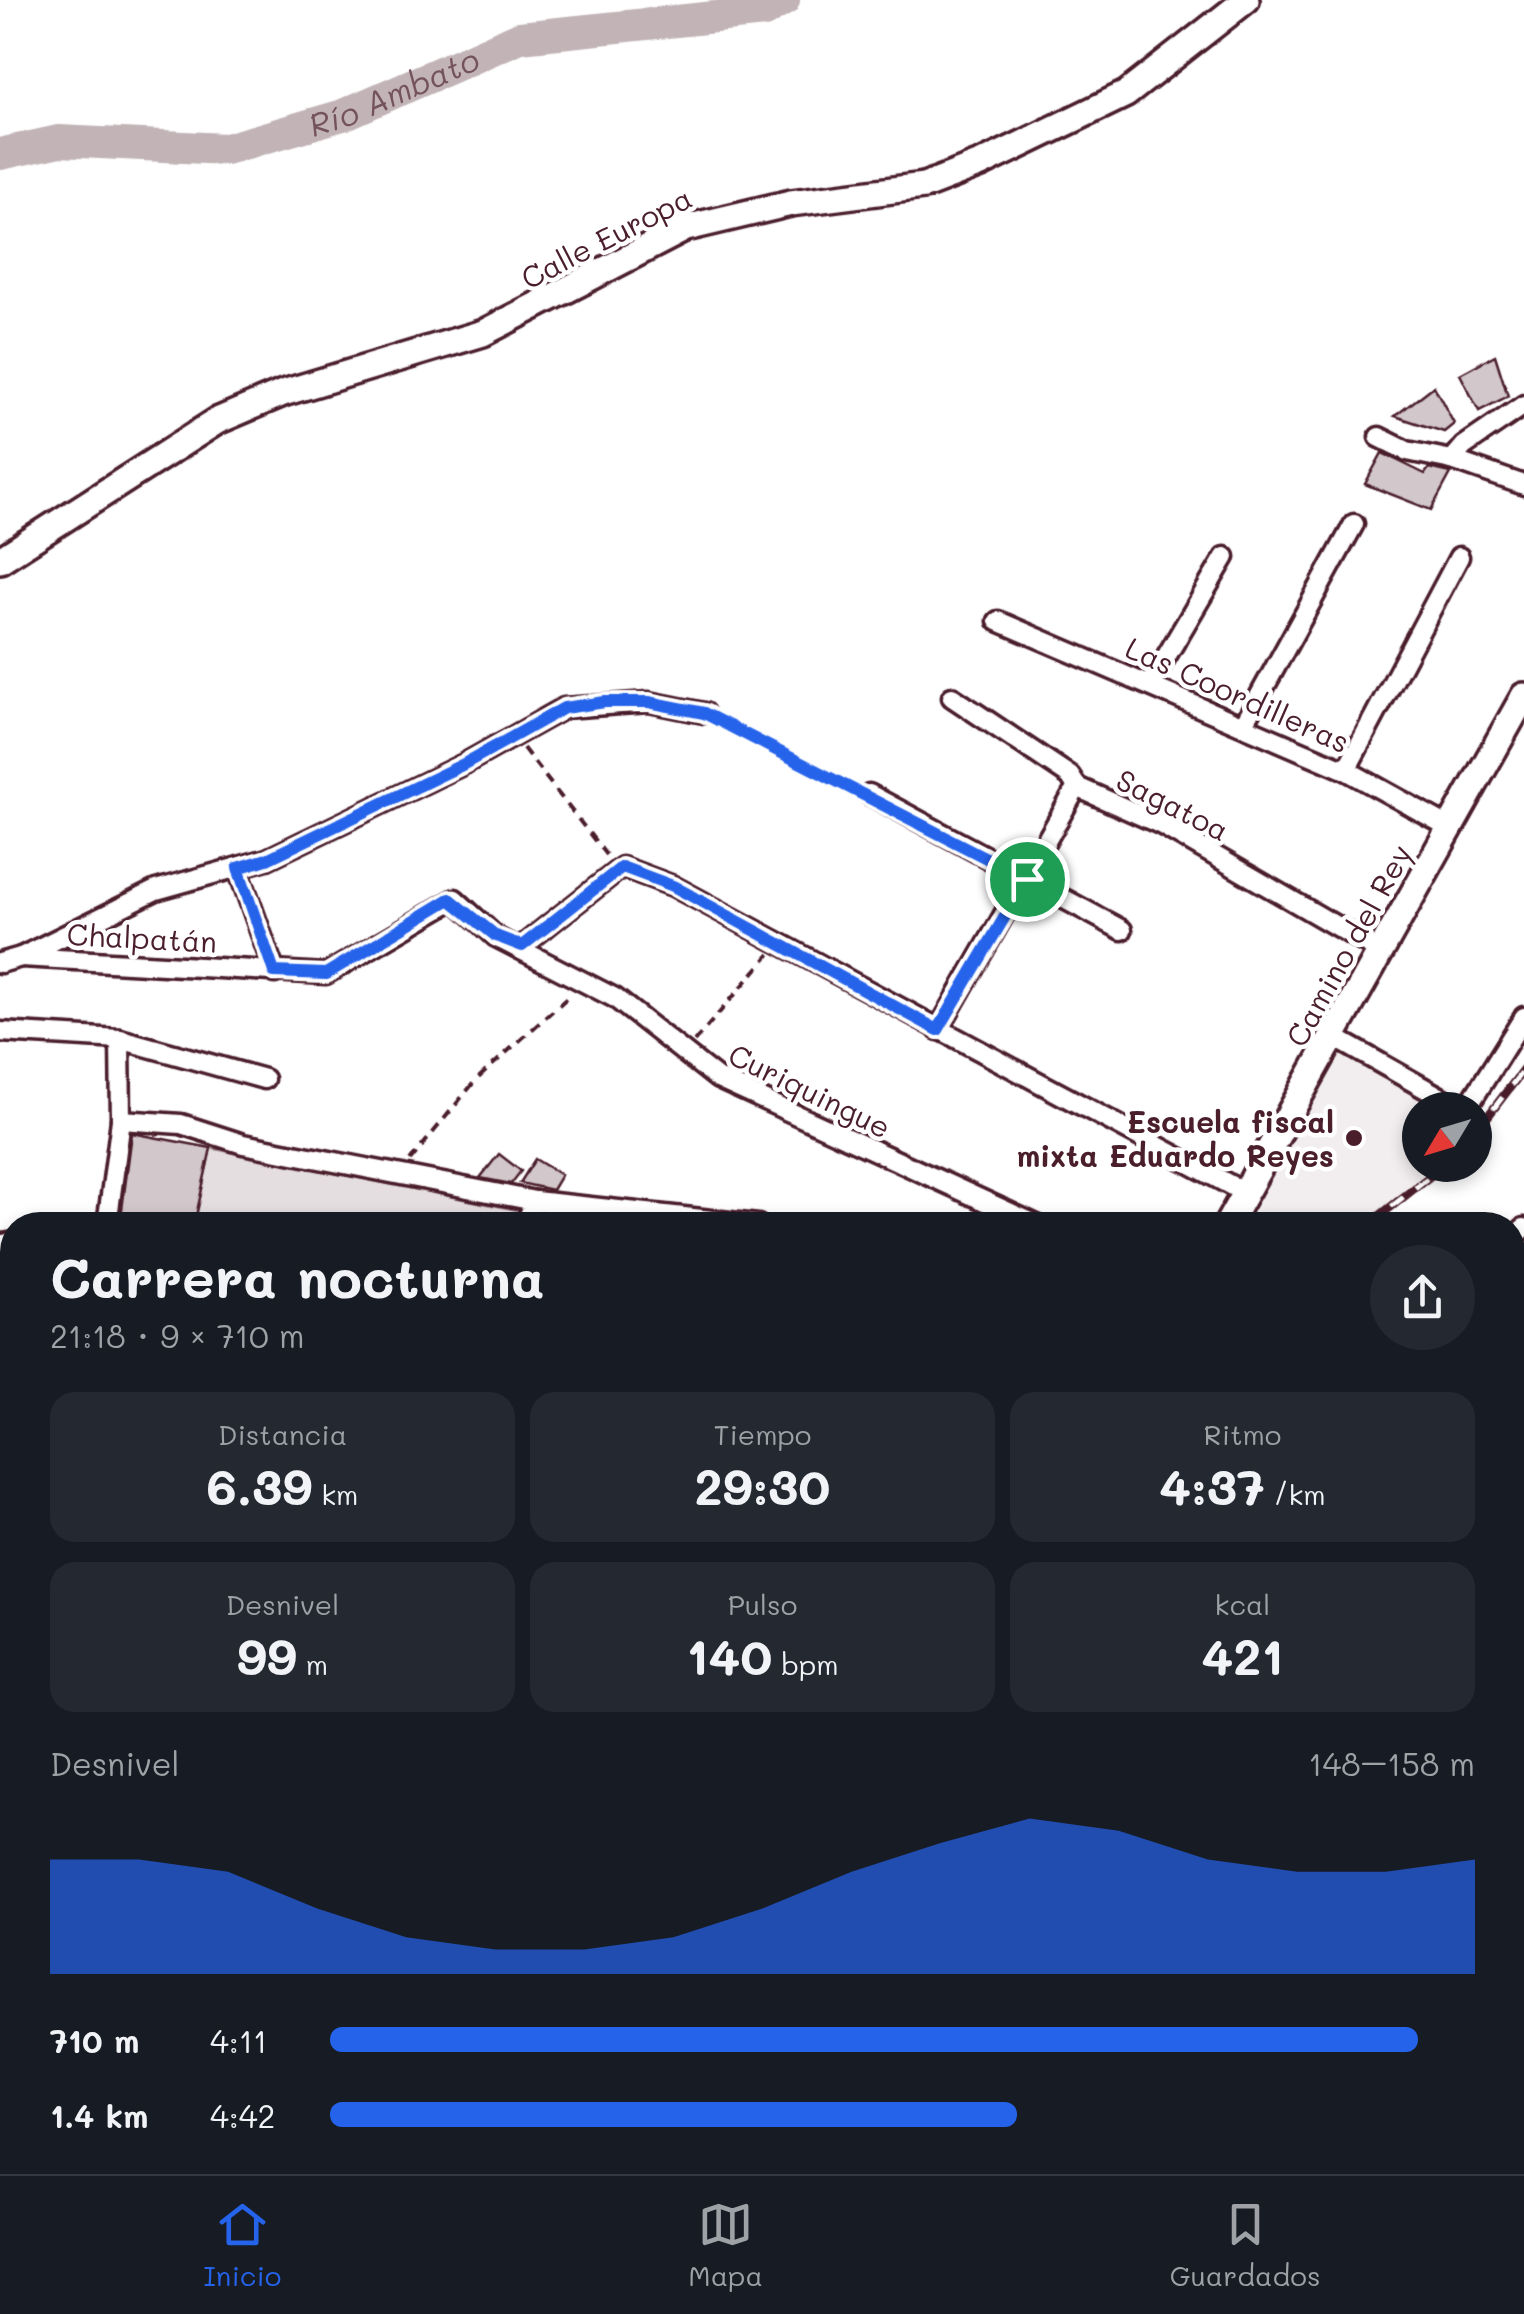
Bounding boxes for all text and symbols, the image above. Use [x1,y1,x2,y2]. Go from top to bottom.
water label: Río Ambato [304,37,485,145]
street label: Calle Europa [514,177,698,297]
street label: Las Coordilleras [1120,627,1356,761]
street label: Sagatoa [1110,759,1236,849]
pin [985,837,1070,922]
street label: Camino del Rey [1276,837,1420,1053]
icon: arrive [1000,852,1055,907]
street label: Chalpatán [66,913,218,961]
street label: Curiquingue [722,1033,898,1147]
north arrow [1402,1092,1492,1182]
map controls [1402,1092,1492,1182]
place label: Escuela fiscal mixta Eduardo Reyes [1016,1101,1334,1175]
marker: Escuela fiscal mixta Eduardo Reyes [1343,1127,1365,1149]
text: Carrera nocturna [50,1240,545,1312]
button: share [1370,1245,1475,1350]
text: 21:18 · 9 × 710 m [50,1314,304,1356]
text: Distancia [218,1416,347,1452]
text: Tiempo [714,1416,811,1452]
text: Ritmo [1204,1416,1281,1452]
text: 6.39 [207,1452,312,1518]
text: 29:30 [695,1452,831,1518]
text: 4:37 [1159,1452,1265,1518]
text: km [312,1476,358,1512]
text: /km [1265,1476,1326,1512]
text: Desnivel [226,1586,339,1622]
text: Pulso [728,1586,797,1622]
text: kcal [1215,1586,1270,1622]
text: 99 [237,1622,297,1688]
text: 140 [686,1622,772,1688]
text: 421 [1202,1622,1283,1688]
text: m [297,1646,328,1682]
text: bpm [772,1646,839,1682]
text: Desnivel [50,1742,180,1784]
text: 148–158 m [1308,1742,1475,1784]
text: 710 m [50,2019,140,2061]
text: 4:11 [210,2019,267,2061]
text: 1.4 km [50,2094,149,2136]
text: 4:42 [210,2094,275,2136]
tab: Inicio [203,2197,281,2293]
tab: Mapa [688,2197,763,2293]
tab: Guardados [1170,2197,1321,2293]

